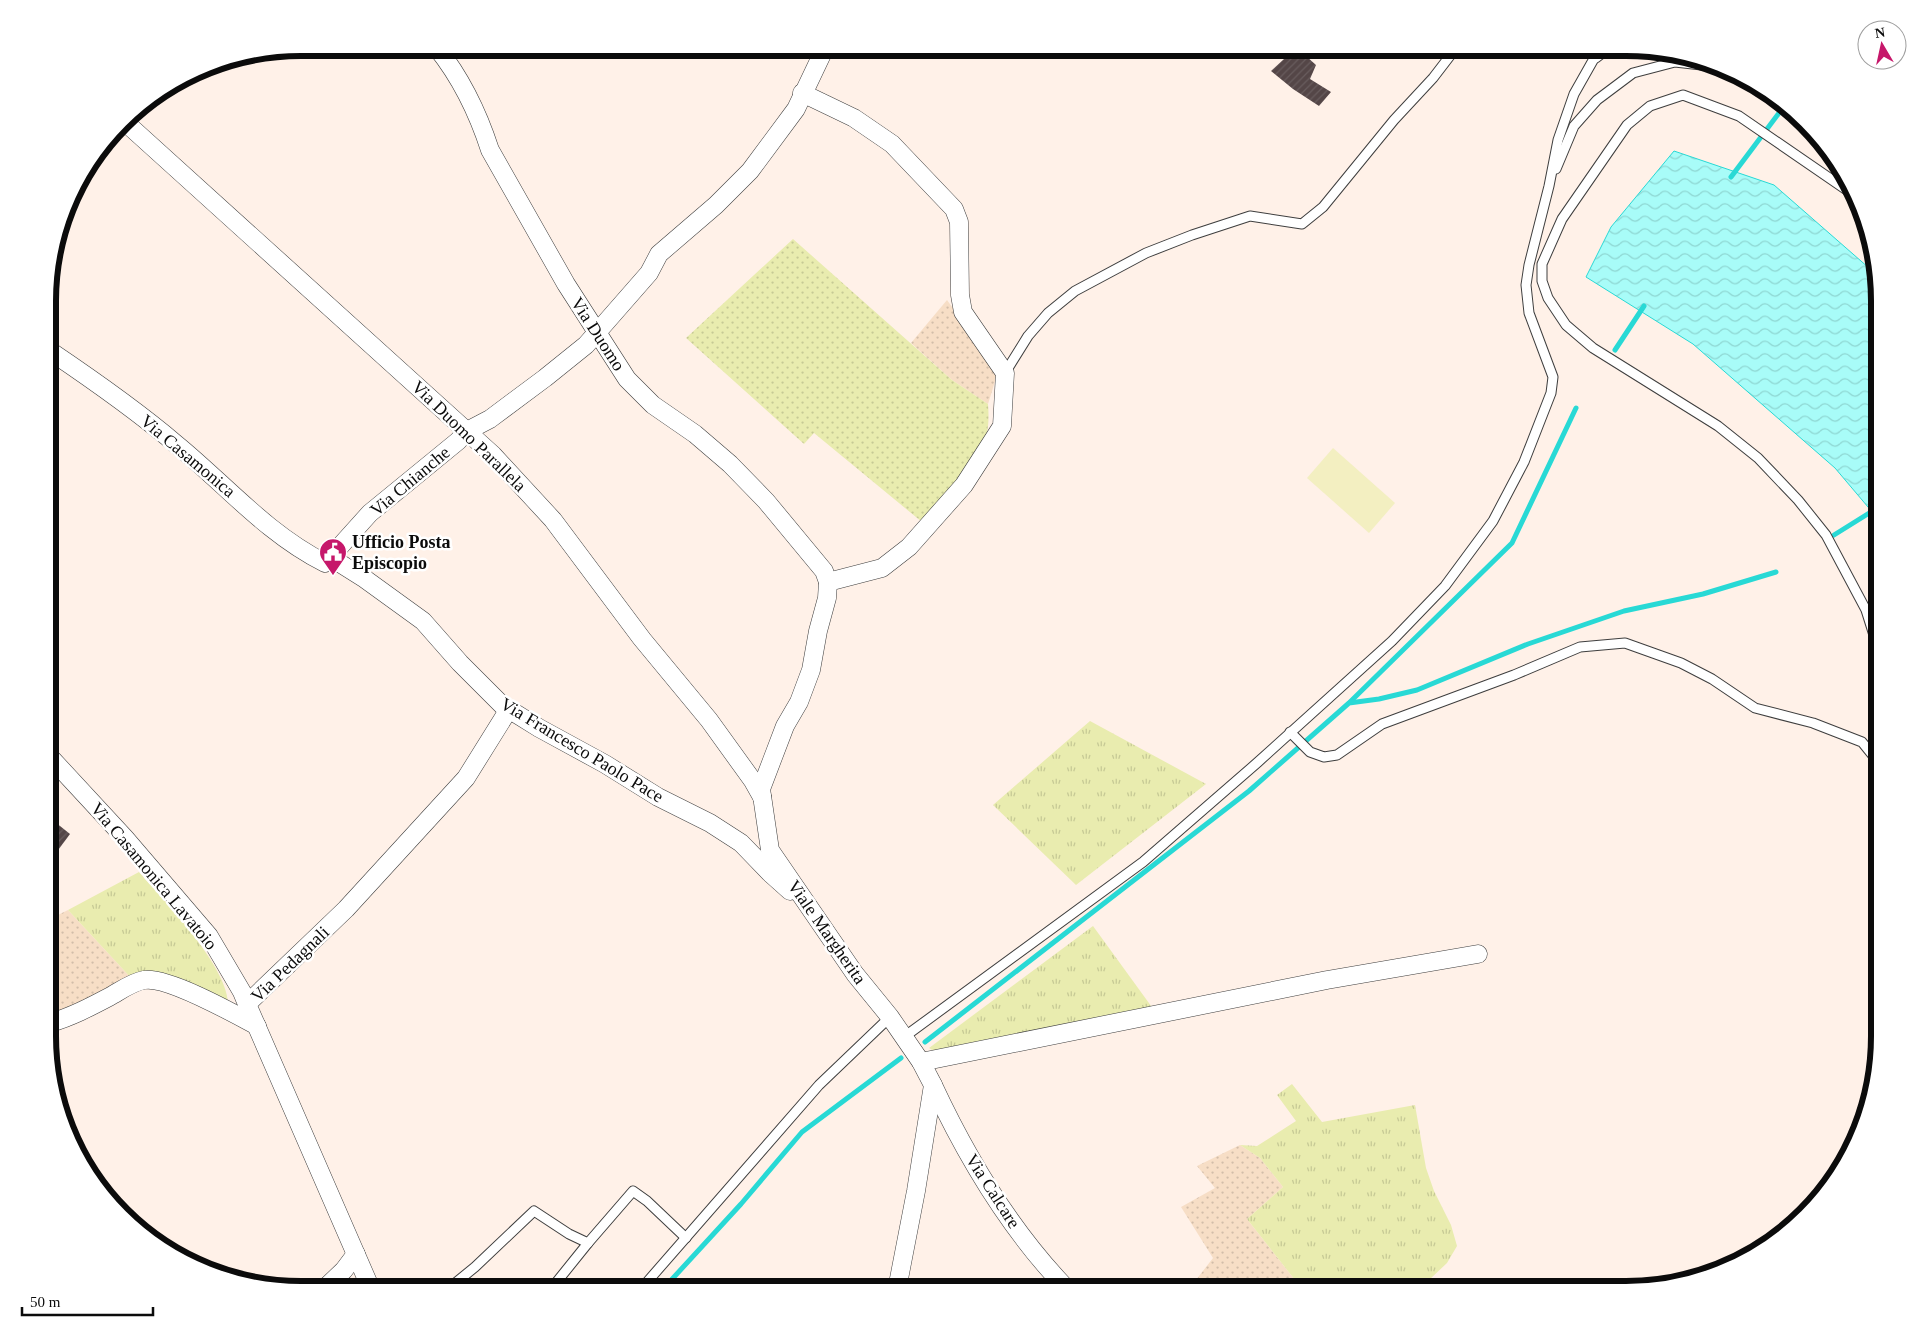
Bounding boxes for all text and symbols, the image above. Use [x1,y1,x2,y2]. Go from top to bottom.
north arrow [1857,20,1907,70]
text: N [1874,24,1886,41]
street label: Via Duomo [567,294,629,374]
street label: Via Duomo Parallela [408,376,530,496]
street label: Via Casamonica [137,411,239,501]
street label: Via Chianche [366,442,454,520]
place label: Ufficio Posta Episcopio [352,532,450,573]
public building icon: Ufficio Posta Episcopio [318,537,348,576]
street label: Via Francesco Paolo Pace [497,693,667,807]
street label: Via Casamonica Lavatoio [87,798,221,954]
street label: Viale Margherita [784,876,870,988]
street label: Via Pedagnali [247,922,333,1006]
street label: Via Calcare [962,1150,1024,1232]
scale bar [22,1284,154,1316]
text: 50 m [30,1294,61,1310]

